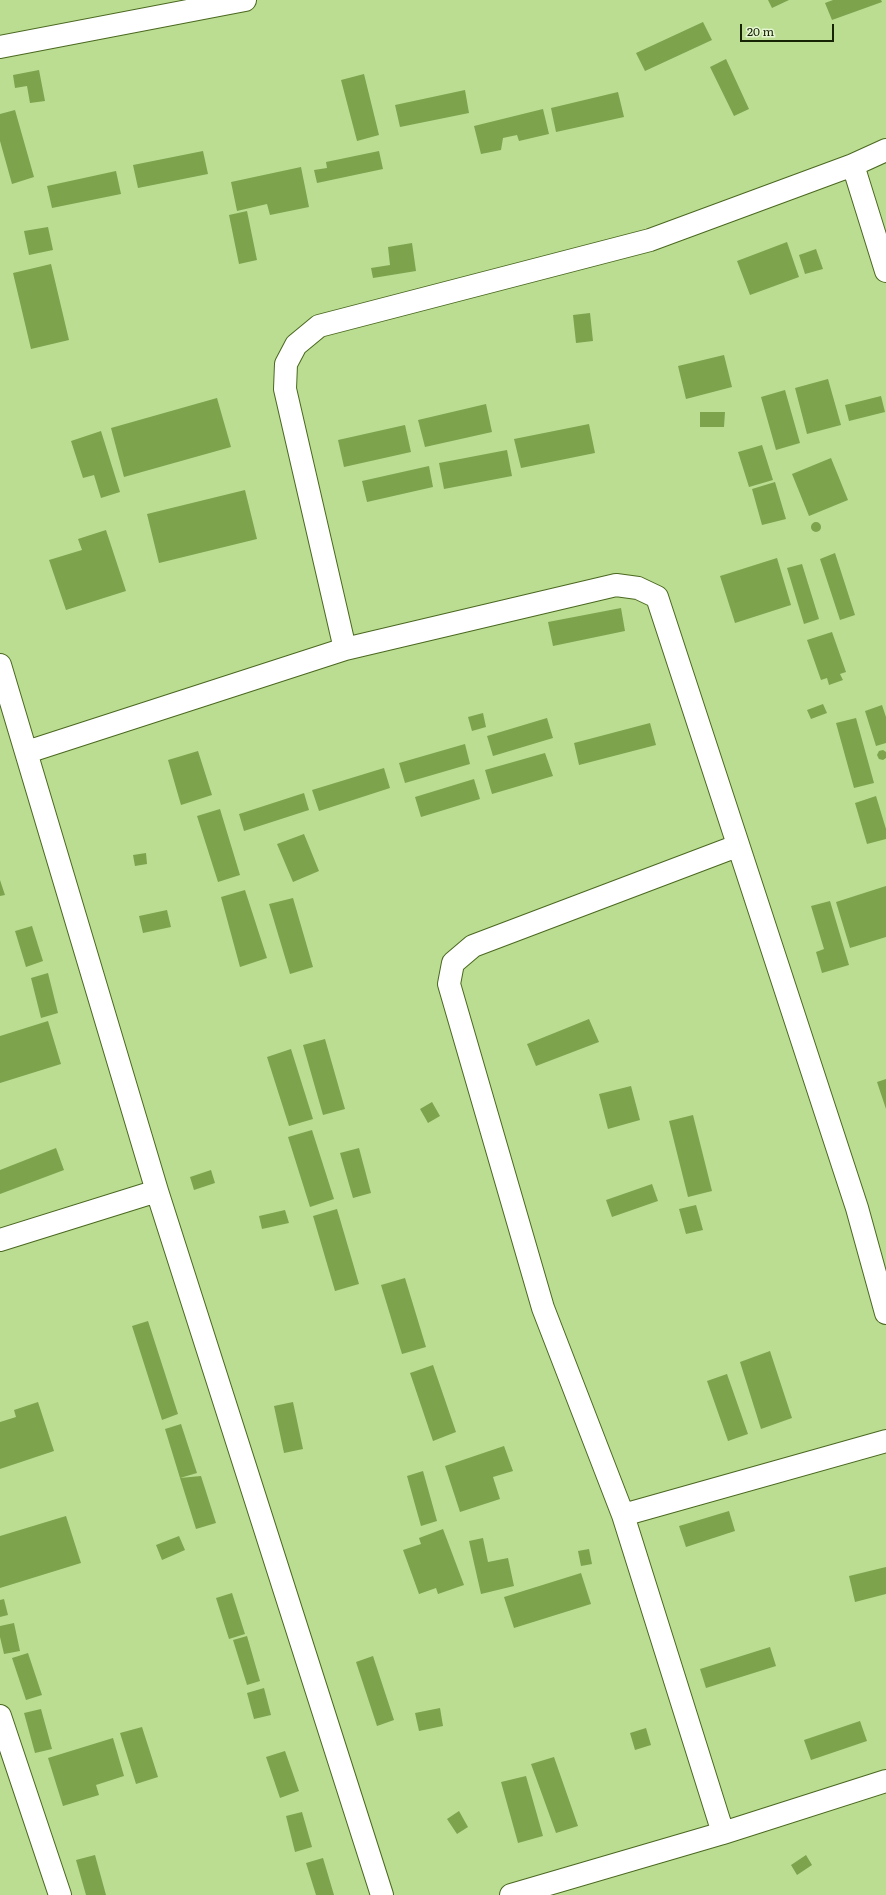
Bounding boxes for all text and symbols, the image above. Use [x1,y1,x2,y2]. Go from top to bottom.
scale bar [742,16,836,42]
text: 20 m [747,22,774,40]

